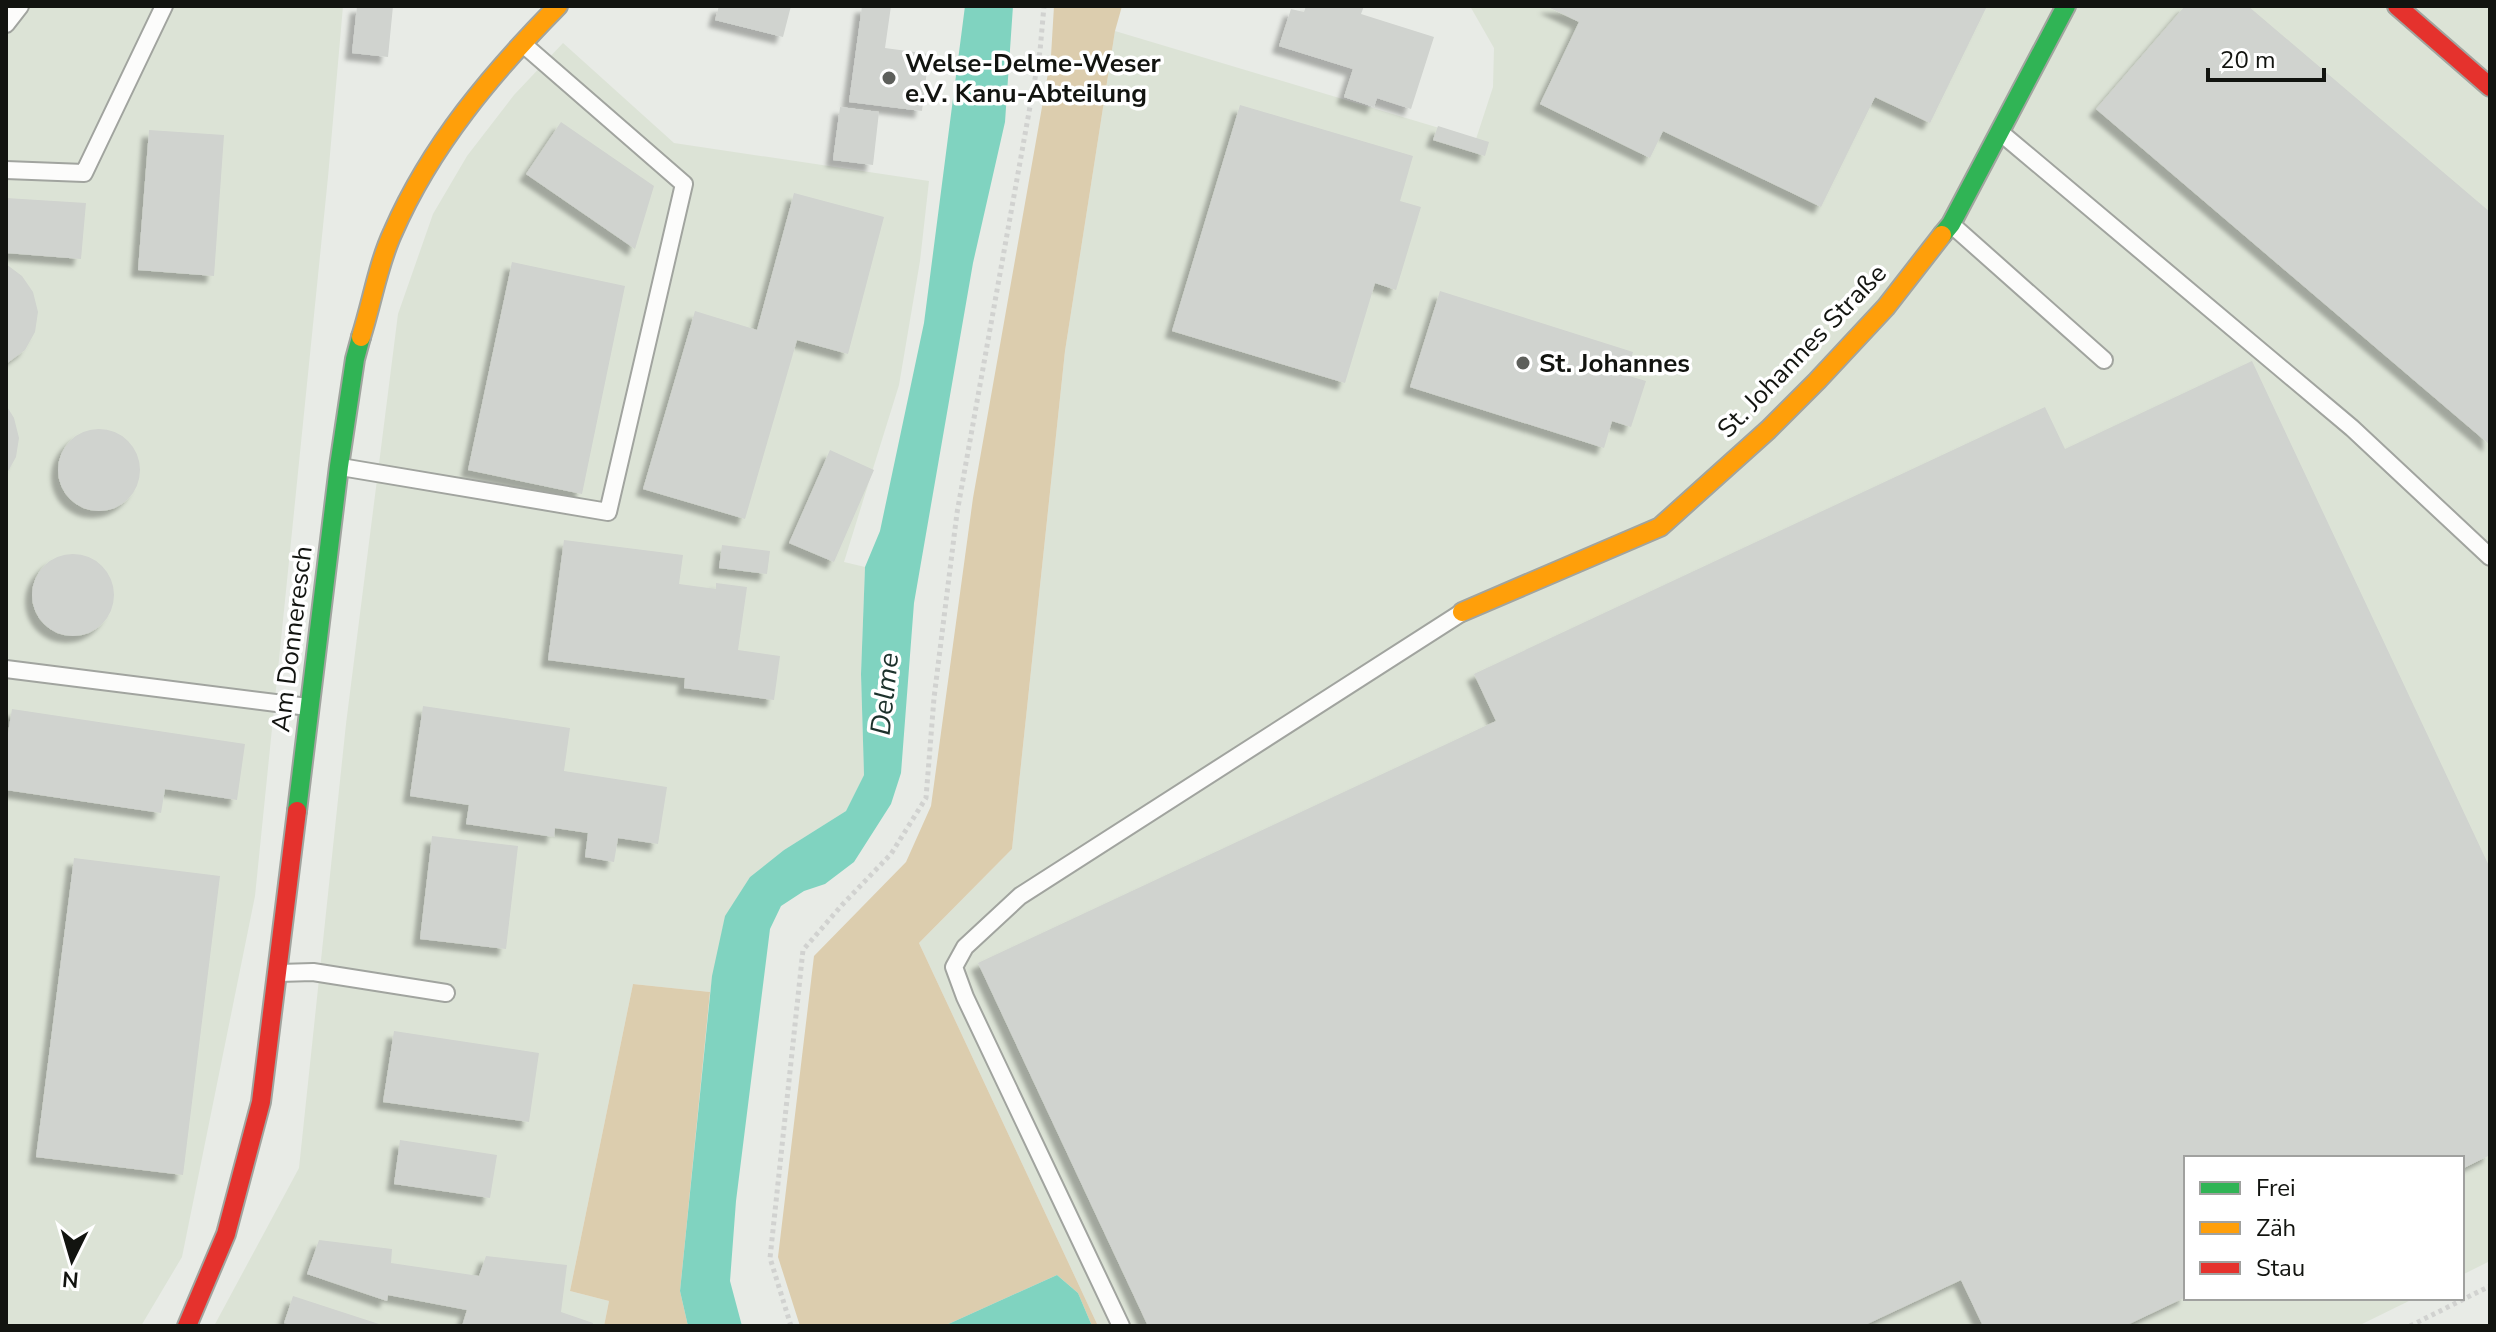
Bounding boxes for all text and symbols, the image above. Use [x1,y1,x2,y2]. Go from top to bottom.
scale bar [2208,32,2324,82]
text: 20 m [2220,44,2276,76]
place label: Welse-Delme-Weser e.V. Kanu-Abteilung [905,46,1162,111]
marker: Welse-Delme-Weser e.V. Kanu-Abteilung [880,69,898,87]
street label: St. Johannes Straße [1710,256,1894,446]
place label: St. Johannes [1539,346,1690,381]
marker: St. Johannes [1514,354,1532,372]
street label: Am Donneresch [263,544,321,734]
water label: Delme [862,651,908,737]
legend [2184,1156,2464,1300]
text: Frei [2256,1172,2296,1204]
text: Zäh [2256,1212,2296,1244]
north arrow [32,1220,112,1300]
text: Stau [2256,1252,2305,1284]
text: N [61,1263,80,1295]

